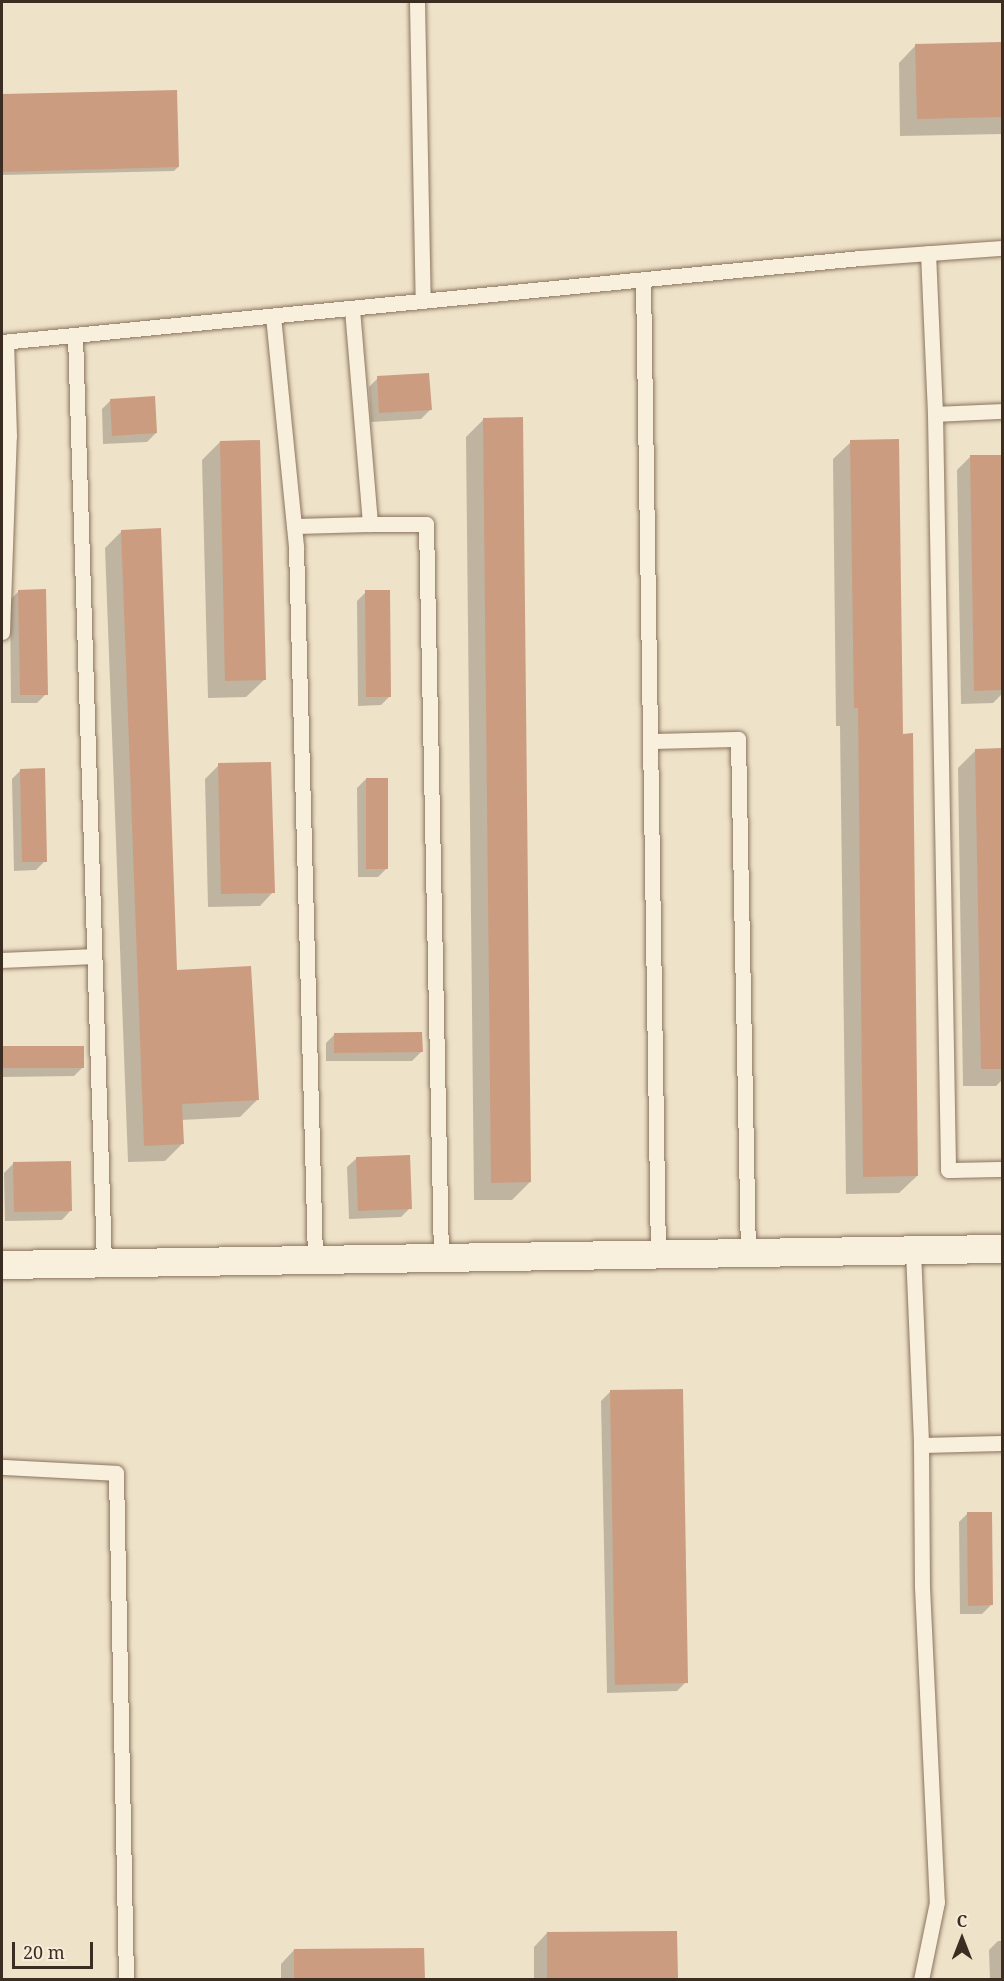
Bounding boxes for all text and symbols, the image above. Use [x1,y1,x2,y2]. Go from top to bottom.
north arrow [932,1909,992,1969]
text: С [957,1910,967,1932]
scale bar [15,1930,96,1968]
text: 20 m [23,1940,65,1964]

